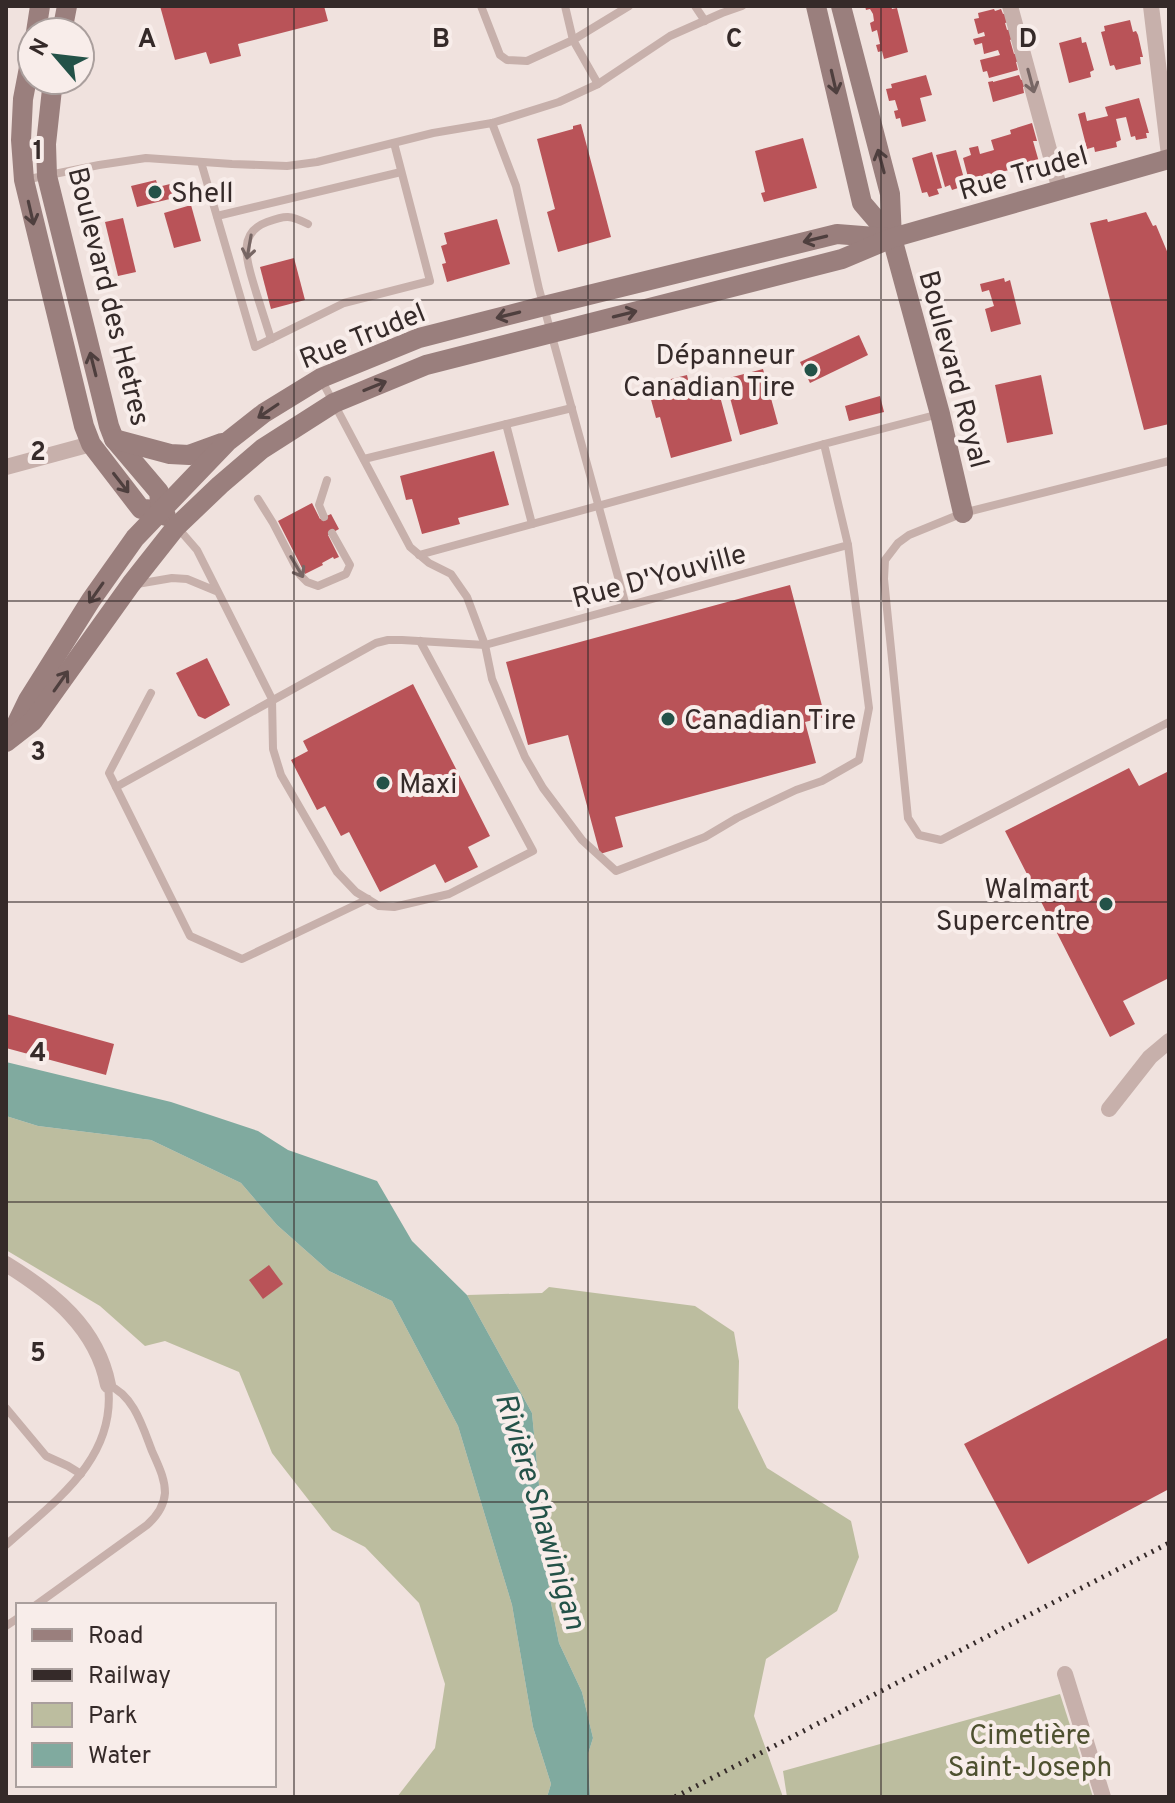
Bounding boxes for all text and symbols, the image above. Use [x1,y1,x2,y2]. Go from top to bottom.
north arrow [16,16,96,96]
text: A [138,24,156,57]
text: B [432,24,450,57]
text: C [726,24,742,57]
text: D [1019,24,1037,57]
text: N [25,34,56,61]
one-way arrow [1024,68,1039,94]
one-way arrow [827,69,842,94]
text: 1 [33,136,43,169]
street label: Rue Trudel [955,139,1093,210]
one-way arrow [873,149,888,175]
street label: Boulevard des Hetres [58,164,157,430]
place label: Shell [171,177,234,213]
marker: Shell [146,183,164,201]
one-way arrow [24,199,39,225]
one-way arrow [803,232,828,247]
one-way arrow [241,234,256,260]
street label: Boulevard Royal [908,267,996,472]
street label: Rue Trudel [295,296,431,379]
one-way arrow [611,306,637,321]
one-way arrow [496,308,522,323]
place label: Dépanneur Canadian Tire [623,339,795,407]
one-way arrow [85,352,100,378]
marker: Dépanneur Canadian Tire [802,361,820,379]
one-way arrow [362,378,387,392]
one-way arrow [258,402,280,419]
text: 2 [30,437,46,470]
one-way arrow [112,472,129,493]
street label: Rue D'Youville [569,537,751,618]
one-way arrow [289,555,305,578]
one-way arrow [88,582,104,604]
one-way arrow [53,671,69,693]
place label: Canadian Tire [684,704,856,740]
marker: Canadian Tire [659,710,677,728]
text: 3 [30,737,46,770]
place label: Maxi [399,768,457,804]
marker: Maxi [374,774,392,792]
place label: Walmart Supercentre [936,873,1090,941]
marker: Walmart Supercentre [1097,895,1115,913]
text: 4 [30,1038,46,1071]
text: 5 [30,1338,46,1371]
water label: Rivière Shawinigan [485,1389,592,1635]
legend [16,1603,276,1787]
text: Road [88,1622,144,1652]
text: Railway [88,1662,171,1692]
text: Park [88,1702,138,1732]
park label: Cimetière Saint-Joseph [948,1719,1112,1787]
text: Water [88,1742,151,1772]

